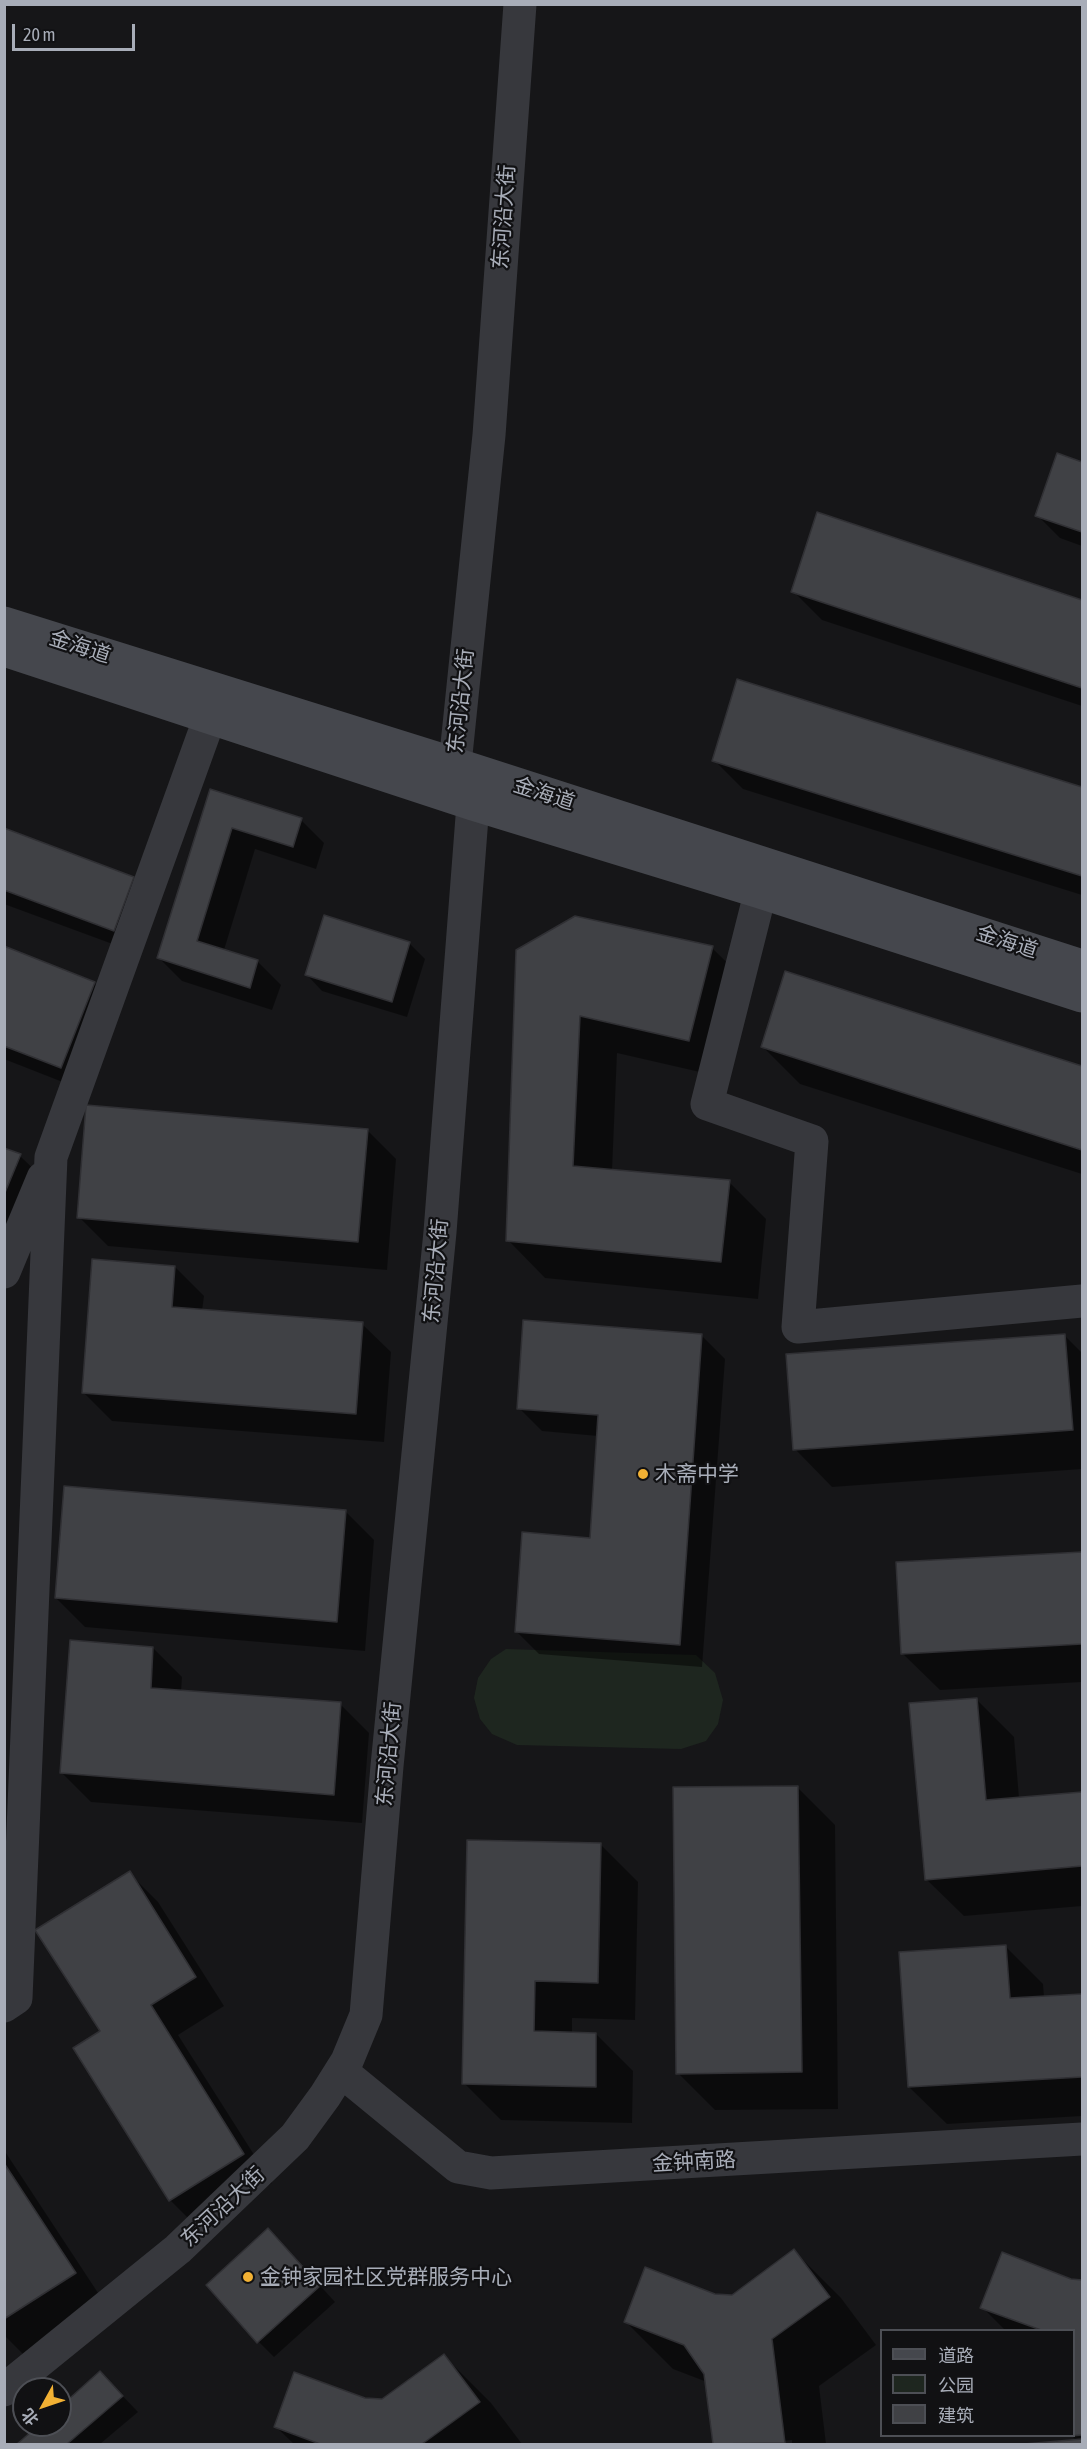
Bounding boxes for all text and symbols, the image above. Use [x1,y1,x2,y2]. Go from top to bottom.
scale bar [15,12,138,50]
text: 20 m [23,24,55,45]
street label: 东河沿大街 [488,164,520,270]
street label: 金海道 [46,625,114,669]
street label: 东河沿大街 [443,647,479,755]
street label: 金海道 [510,772,578,816]
street label: 金海道 [973,920,1041,964]
street label: 东河沿大街 [419,1218,453,1324]
place label: 木斋中学 [655,1461,739,1487]
marker: 木斋中学 [636,1467,650,1481]
street label: 东河沿大街 [372,1701,406,1807]
street label: 金钟南路 [651,2147,737,2177]
street label: 东河沿大街 [176,2162,270,2252]
place label: 金钟家园社区党群服务中心 [260,2264,512,2290]
marker: 金钟家园社区党群服务中心 [241,2270,255,2284]
legend [880,2329,1075,2437]
text: 道路 [938,2345,974,2366]
text: 公园 [938,2375,974,2396]
north arrow [12,2377,72,2437]
text: 北 [18,2405,42,2429]
text: 建筑 [938,2405,974,2426]

